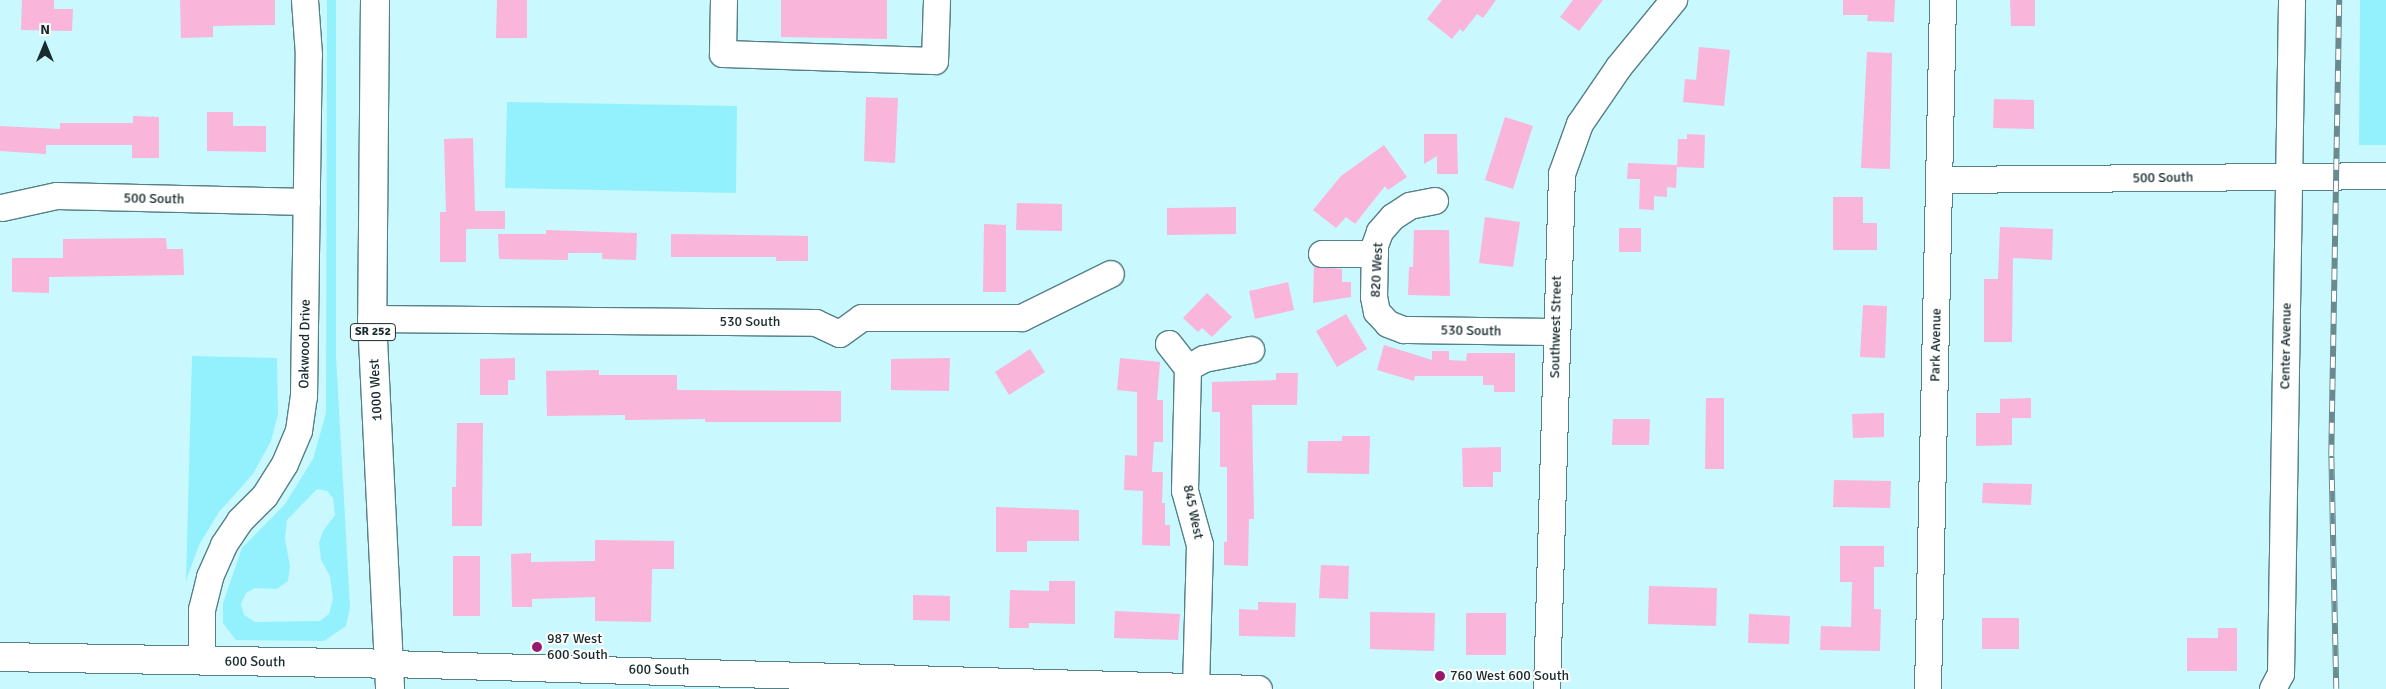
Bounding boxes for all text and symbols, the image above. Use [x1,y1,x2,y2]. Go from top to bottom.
north arrow [20,20,70,70]
text: N [40,21,50,38]
street label: 500 South [2132,169,2194,187]
street label: 500 South [123,190,185,208]
street label: 820 West [1367,242,1387,298]
street label: Southwest Street [1547,276,1565,378]
street label: Oakwood Drive [296,299,314,389]
street label: Center Avenue [2277,302,2295,390]
street label: Park Avenue [1927,308,1945,382]
street label: 530 South [720,314,780,330]
road number: SR 252 [349,322,397,342]
street label: 530 South [1440,322,1502,340]
street label: 1000 West [366,358,386,422]
street label: 845 West [1179,483,1207,541]
place label: 987 West 600 South [547,631,608,664]
marker: 987 West 600 South [531,641,543,653]
street label: 600 South [224,653,286,671]
street label: 600 South [628,661,690,679]
place label: 760 West 600 South [1450,668,1569,684]
marker: 760 West 600 South [1434,670,1446,682]

